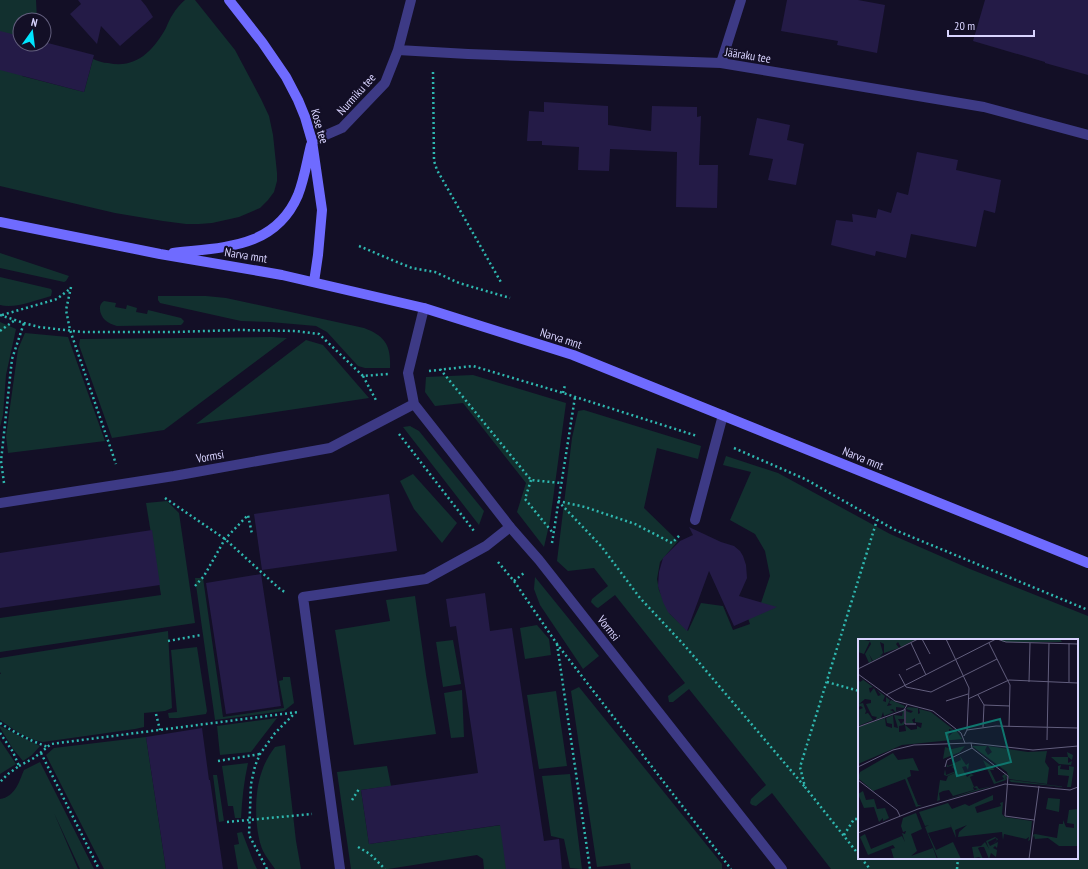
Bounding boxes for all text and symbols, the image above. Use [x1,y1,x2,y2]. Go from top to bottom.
north arrow [12,12,52,52]
scale bar [948,12,1034,38]
text: N [30,15,39,30]
text: 20 m [954,18,975,33]
street label: Jääraku tee [723,44,772,66]
street label: Nurmiku tee [333,70,379,118]
street label: Kose tee [308,107,332,145]
street label: Narva mnt [224,244,269,266]
street label: Narva mnt [538,324,584,352]
street label: Narva mnt [840,443,886,473]
street label: Vormsi [194,446,225,466]
street label: Vormsi [594,612,624,644]
inset map [858,639,1078,859]

